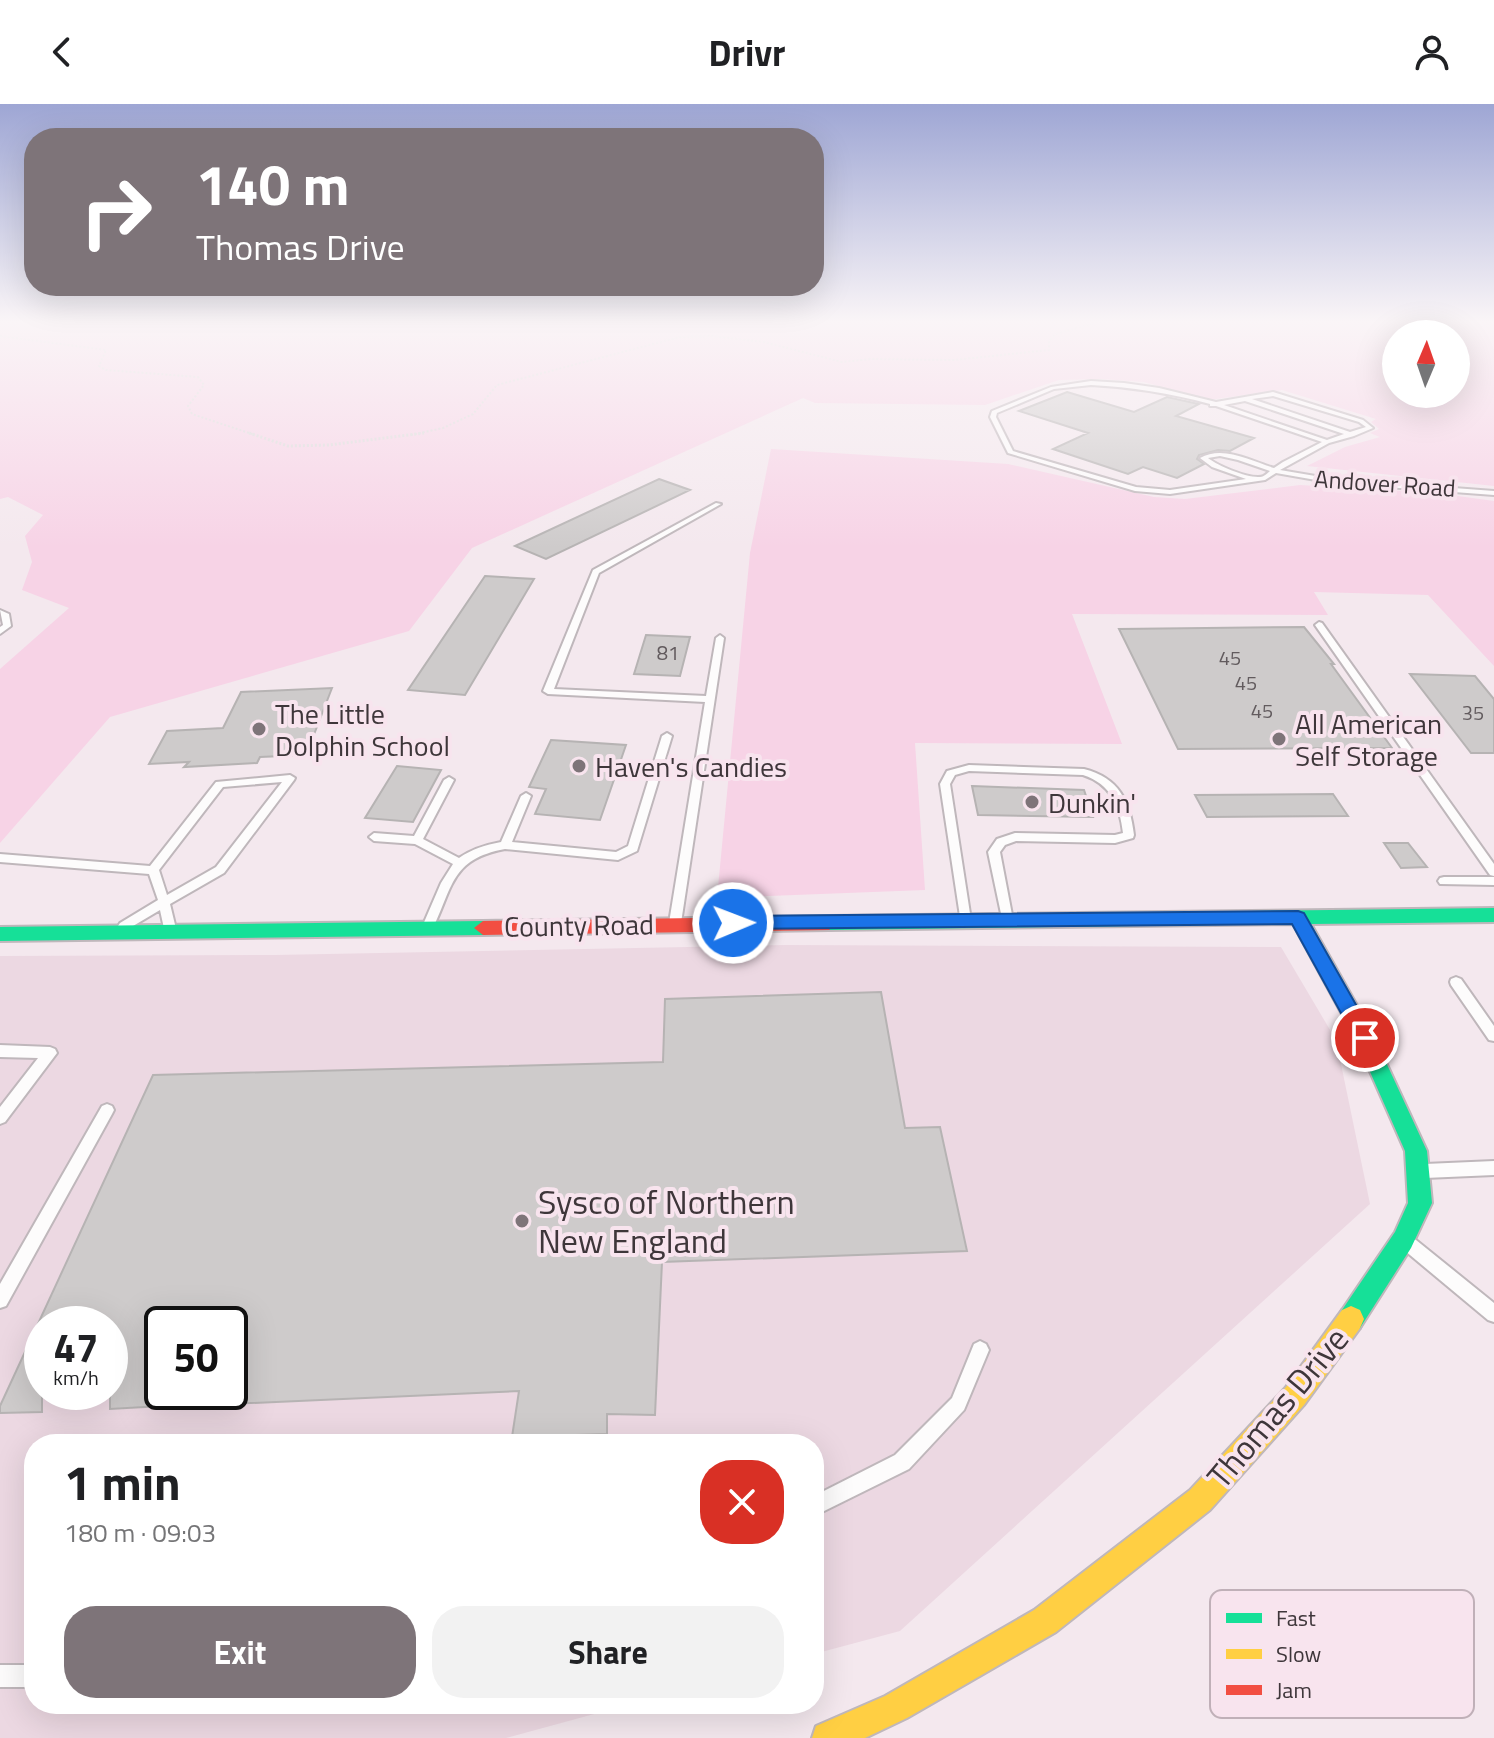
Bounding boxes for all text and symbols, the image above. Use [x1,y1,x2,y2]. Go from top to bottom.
text: Drivr [709,25,785,80]
icon: back [40,30,84,74]
icon: person [1410,30,1454,74]
text: 140 m [196,142,349,227]
icon: right [64,160,168,264]
text: Thomas Drive [196,219,405,274]
north arrow [1382,320,1470,408]
map controls [1382,320,1470,408]
street label: Andover Road [1313,460,1457,506]
house number: 81 [657,637,679,668]
house number: 45 [1219,642,1241,673]
house number: 45 [1235,667,1257,698]
place label: The Little Dolphin School [275,692,450,767]
house number: 45 [1251,695,1273,726]
house number: 35 [1462,697,1484,728]
place label: All American Self Storage [1295,702,1442,777]
marker: The Little Dolphin School [250,720,268,738]
marker: All American Self Storage [1270,730,1288,748]
place label: Haven's Candies [595,745,787,788]
marker: Haven's Candies [570,757,588,775]
place label: Dunkin' [1048,781,1136,824]
marker: Dunkin' [1023,793,1041,811]
position arrow [691,881,775,965]
street label: County Road [504,902,654,948]
pin [1331,1004,1399,1072]
icon: arrive [1343,1016,1387,1060]
place label: Sysco of Northern New England [538,1175,795,1266]
marker: Sysco of Northern New England [513,1212,531,1230]
speed limit sign: 50 [144,1306,248,1410]
street label: Thomas Drive [1194,1315,1360,1499]
text: 47 [54,1317,98,1378]
text: km/h [53,1362,99,1393]
text: 1 min [64,1446,181,1519]
button: close [700,1460,784,1544]
text: 180 m · 09:03 [64,1513,216,1552]
legend [1210,1590,1474,1718]
text: Fast [1276,1601,1316,1635]
button: Exit [64,1606,416,1698]
button: Share [432,1606,784,1698]
text: Slow [1276,1637,1322,1671]
text: Jam [1276,1673,1312,1707]

